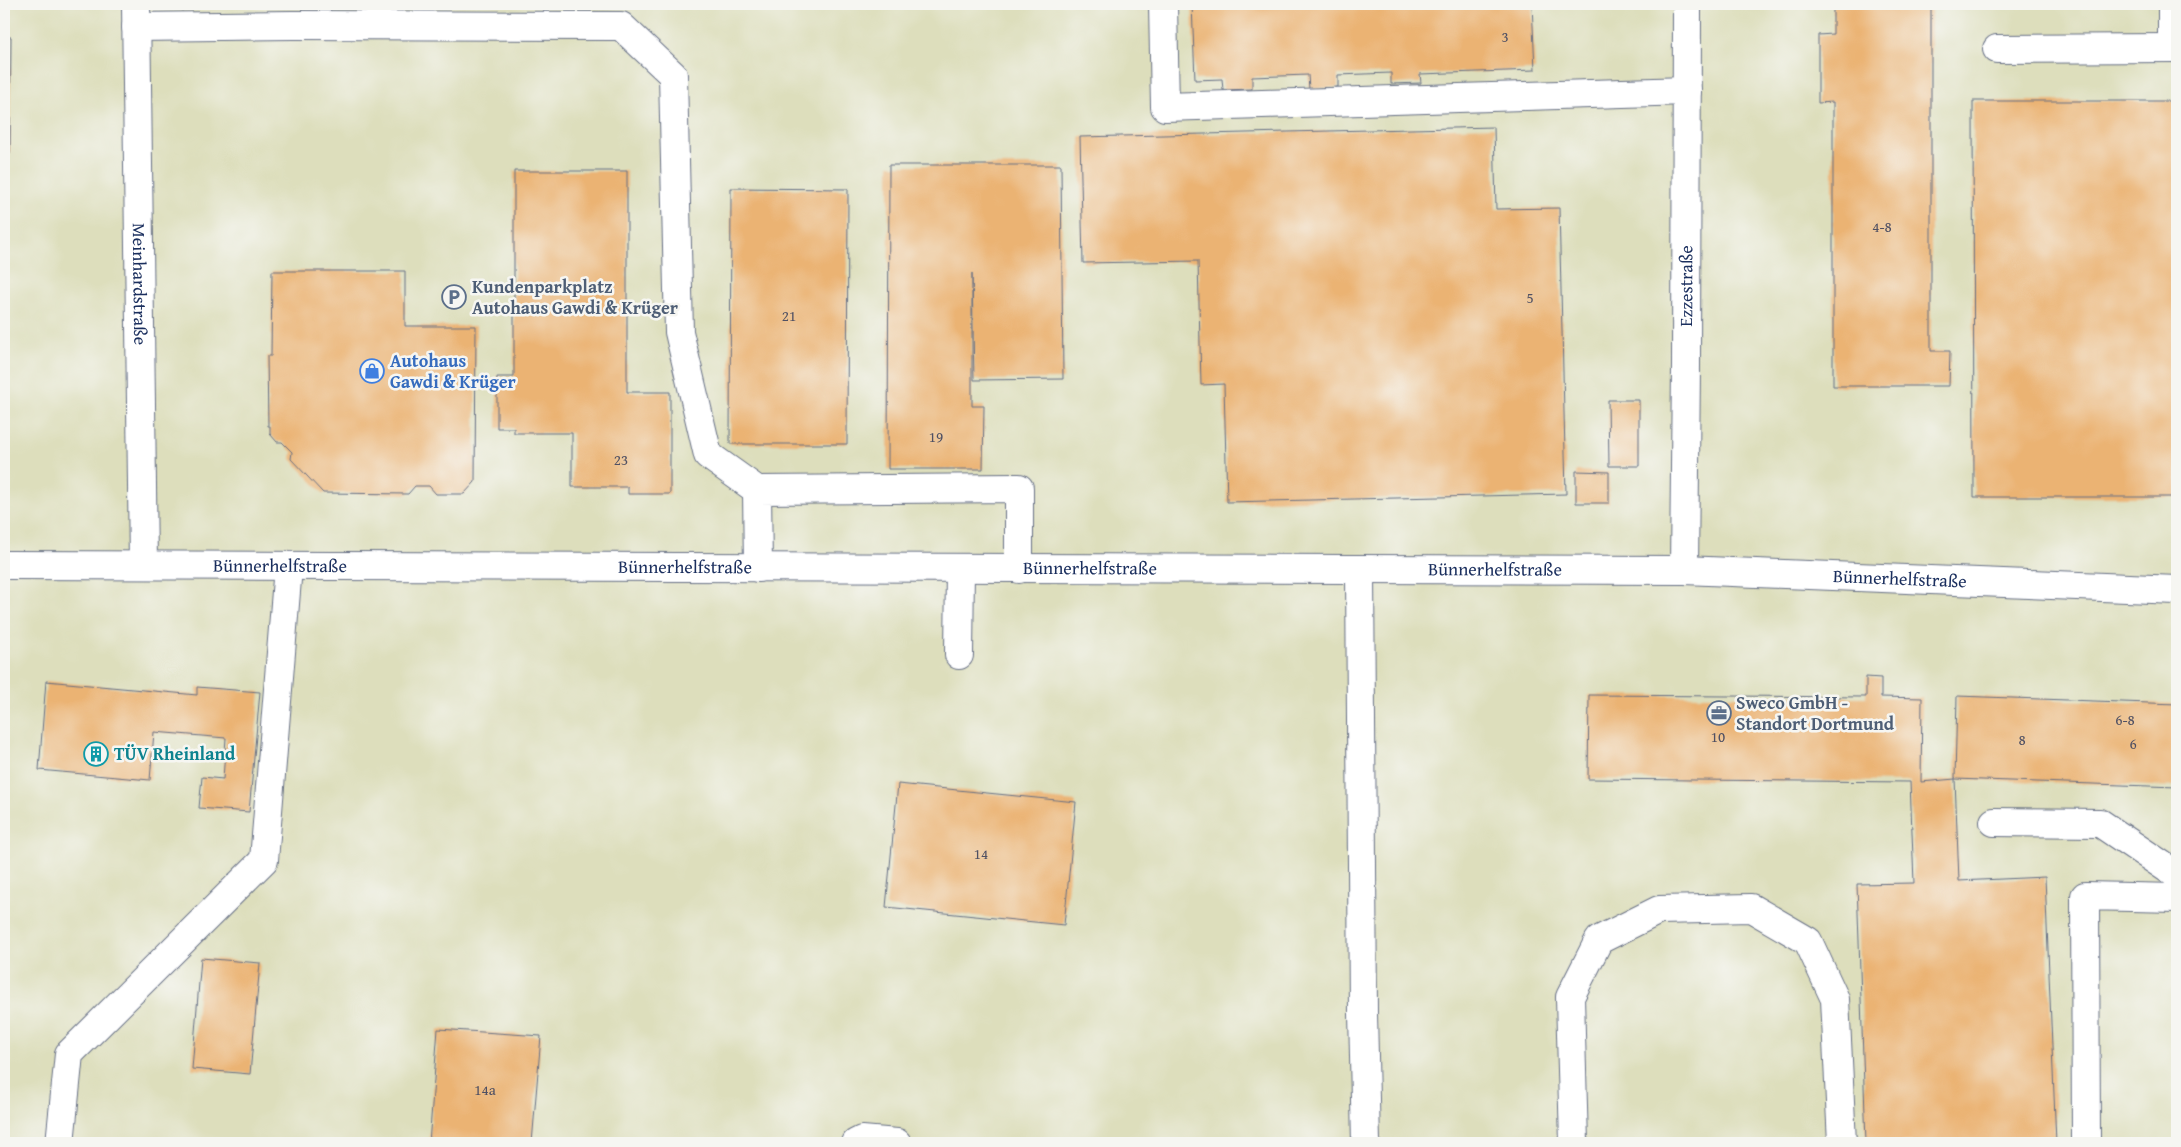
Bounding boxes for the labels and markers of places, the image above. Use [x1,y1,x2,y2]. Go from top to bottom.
place label: Kundenparkplatz Autohaus Gawdi & Krüger [472,273,679,321]
parking icon: Kundenparkplatz Autohaus Gawdi & Krüger [441,284,467,310]
place label: Autohaus Gawdi & Krüger [390,347,517,395]
shop icon: Autohaus Gawdi & Krüger [359,358,385,384]
place label: Sweco GmbH - Standort Dortmund [1736,689,1895,737]
office icon: Sweco GmbH - Standort Dortmund [1706,700,1732,726]
place label: TÜV Rheinland [114,740,236,767]
building icon: TÜV Rheinland [83,741,109,767]

